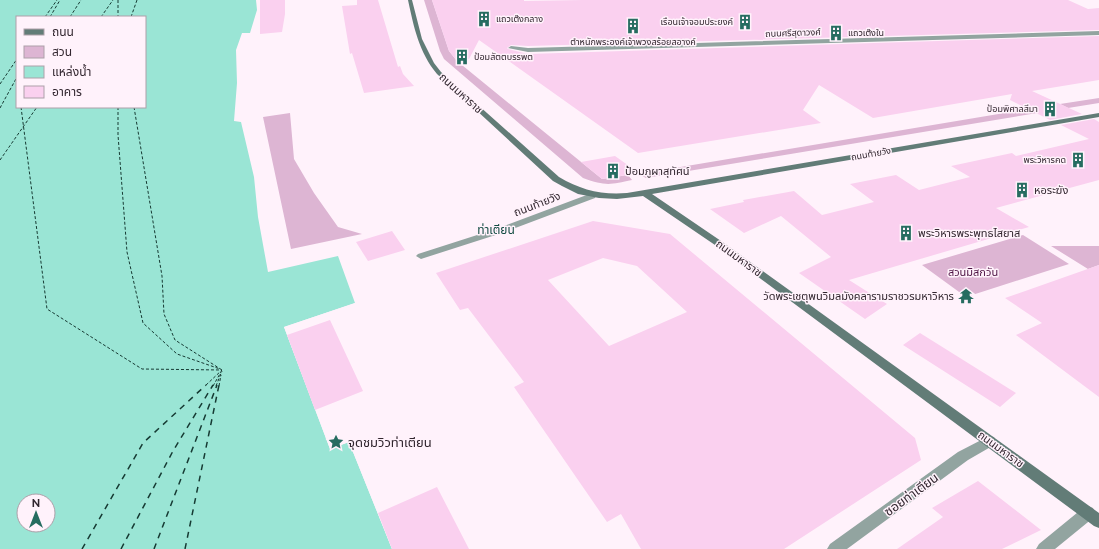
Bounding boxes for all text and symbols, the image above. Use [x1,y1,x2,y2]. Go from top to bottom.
building icon: แถวเต๊งกลาง [475,10,493,28]
building icon: เรือนเจ้าจอมประยงค์ [736,13,754,31]
place label: แถวเต๊งกลาง [496,14,543,24]
legend [16,16,146,108]
building icon: ตำหนักพระองค์เจ้าพวงสร้อยสอางค์ [624,17,642,35]
place label: เรือนเจ้าจอมประยงค์ [660,17,733,27]
building icon: แถวเต๊งใน [827,24,845,42]
text: ถนน [52,25,74,39]
street label: ถนนศรีสุดาวงศ์ [765,27,821,39]
place label: แถวเต๊งใน [848,28,884,38]
place label: ตำหนักพระองค์เจ้าพวงสร้อยสอางค์ [570,37,696,47]
text: สวน [52,45,72,59]
building icon: ป้อมสัตตบรรพต [453,48,471,66]
place label: ป้อมสัตตบรรพต [474,52,533,62]
text: แหล่งน้ำ [52,63,91,79]
street label: ถนนมหาราช [436,71,485,116]
text: อาคาร [52,85,82,99]
building icon: ป้อมพิศาลสีมา [1041,100,1059,118]
place label: ป้อมพิศาลสีมา [987,104,1038,114]
street label: ถนนท้ายวัง [850,146,892,162]
building icon: พระวิหารคด [1069,151,1087,169]
place label: พระวิหารคด [1023,155,1066,165]
building icon: ป้อมภูผาสุทัศน์ [604,162,622,180]
place label: ป้อมภูผาสุทัศน์ [625,165,690,178]
building icon: หอระฆัง [1013,181,1031,199]
place label: หอระฆัง [1034,184,1068,197]
street label: ถนนท้ายวัง [512,190,563,219]
district label: ท่าเตียน [477,223,515,237]
building icon: พระวิหารพระพุทธไสยาส [897,224,915,242]
place label: พระวิหารพระพุทธไสยาส [918,227,1020,240]
street label: ถนนมหาราช [713,237,764,279]
park label: สวนมิสกวัน [948,266,998,279]
temple icon: วัดพระเชตุพนวิมลมังคลารามราชวรมหาวิหาร [957,287,975,305]
place label: วัดพระเชตุพนวิมลมังคลารามราชวรมหาวิหาร [763,290,954,303]
street label: ถนนมหาราช [975,428,1026,470]
place icon: จุดชมวิวท่าเตียน [327,433,345,451]
place label: จุดชมวิวท่าเตียน [348,435,432,450]
street label: ซอยท่าเตียน [881,470,941,519]
north arrow [16,493,56,533]
text: N [32,497,40,510]

